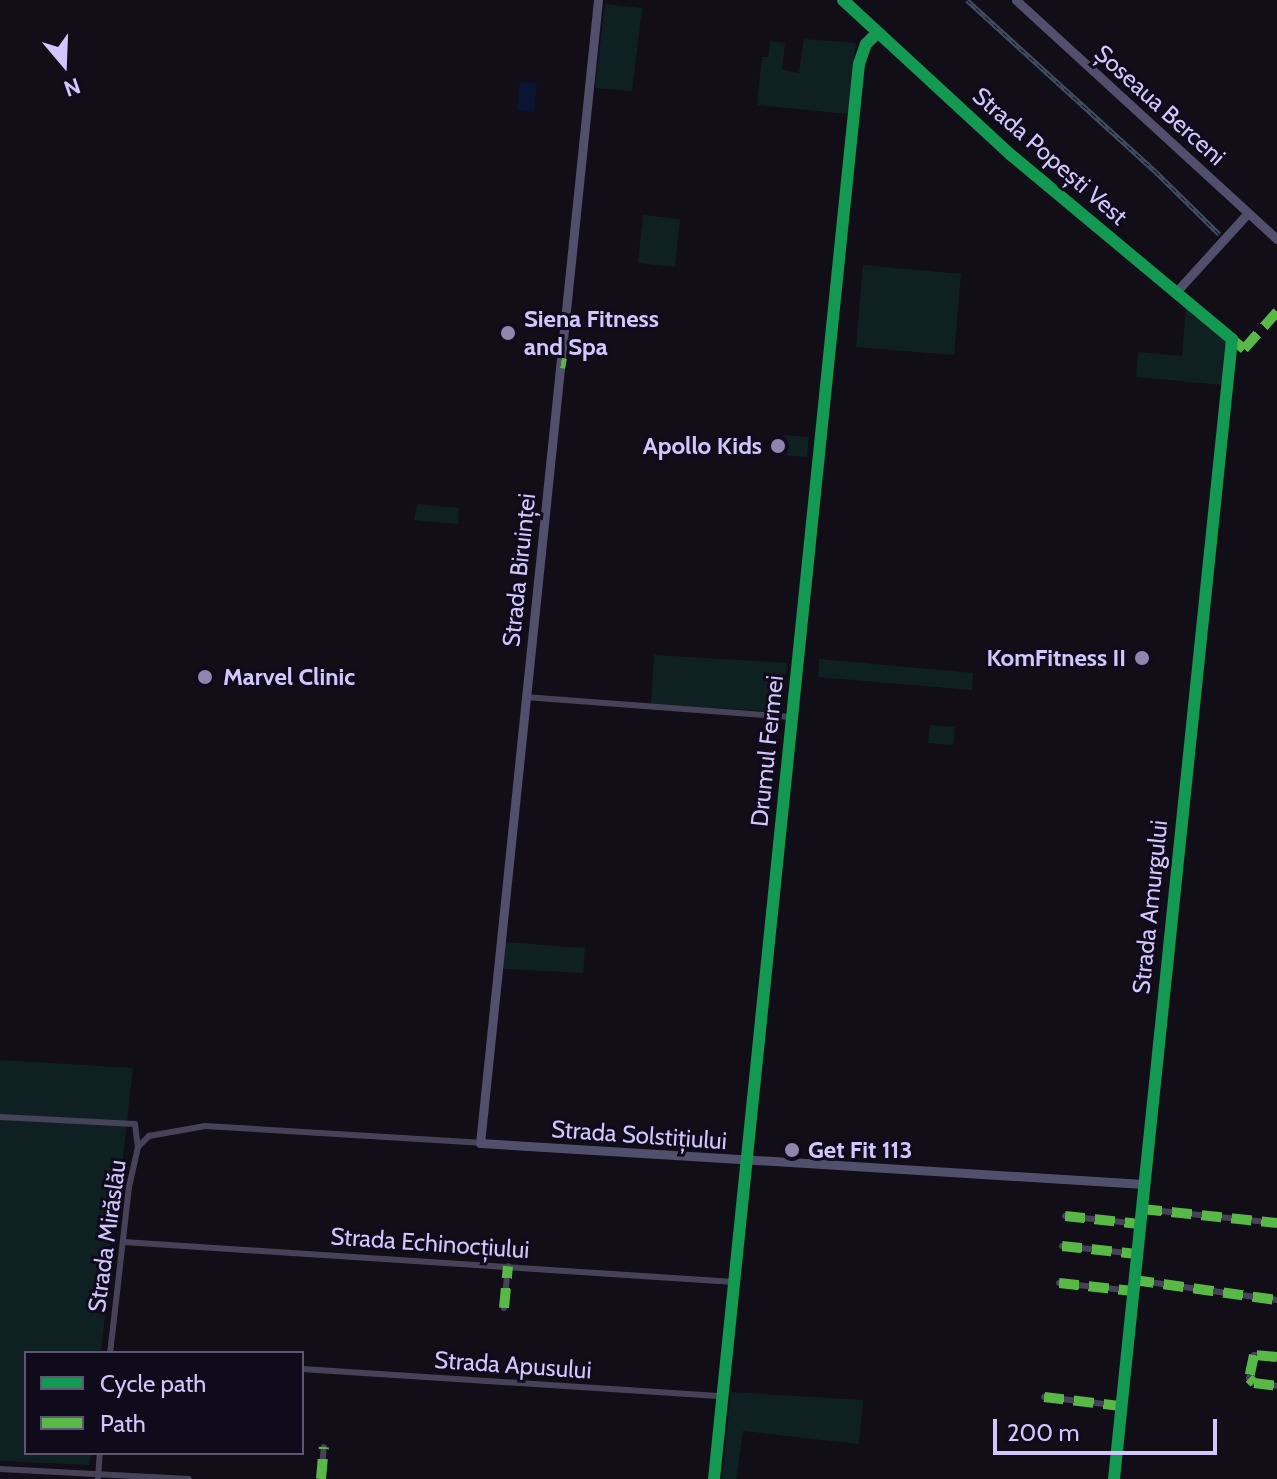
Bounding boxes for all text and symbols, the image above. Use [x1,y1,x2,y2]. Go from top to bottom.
north arrow [24,24,104,104]
street label: Șoseaua Berceni [1089,39,1231,171]
text: N [60,72,84,102]
street label: Strada Popești Vest [967,81,1133,231]
place label: Siena Fitness and Spa [524,305,659,361]
marker: Siena Fitness and Spa [499,324,517,342]
place label: Apollo Kids [643,432,762,460]
marker: Apollo Kids [769,437,787,455]
street label: Strada Biruinței [497,492,541,648]
place label: KomFitness II [986,644,1126,672]
marker: KomFitness II [1133,649,1151,667]
place label: Marvel Clinic [223,663,355,691]
marker: Marvel Clinic [194,666,216,688]
street label: Drumul Fermei [745,674,789,828]
street label: Strada Amurgului [1127,819,1173,995]
street label: Strada Solstițiului [550,1114,728,1156]
place label: Get Fit 113 [808,1136,912,1164]
marker: Get Fit 113 [783,1141,801,1159]
street label: Strada Mirăslău [82,1158,132,1314]
street label: Strada Echinocțiului [330,1222,530,1264]
street label: Strada Apusului [433,1345,593,1385]
legend [24,1351,304,1455]
text: Cycle path [100,1369,206,1398]
scale bar [997,1403,1221,1453]
text: Path [100,1409,146,1438]
text: 200 m [1007,1418,1080,1447]

